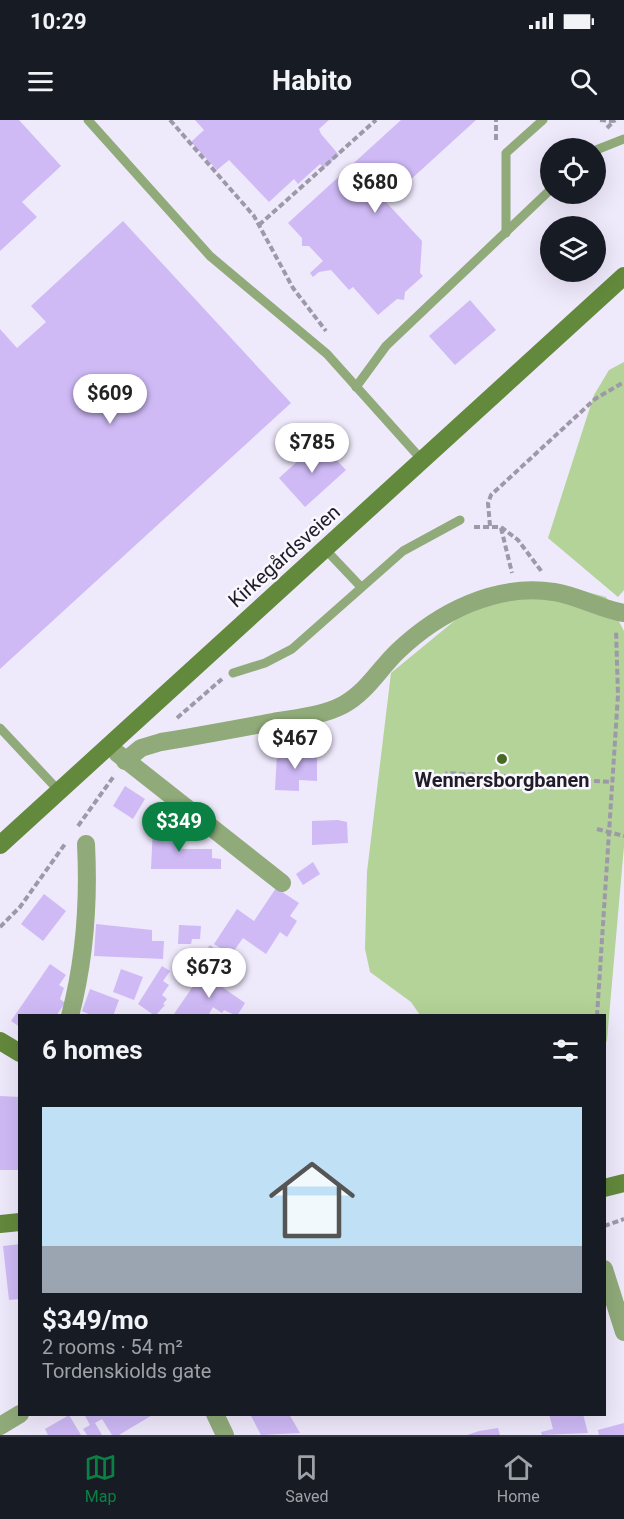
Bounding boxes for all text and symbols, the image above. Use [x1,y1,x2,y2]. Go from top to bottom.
text: 10:29 [30,9,87,34]
icon: menu [24,65,57,98]
text: Habito [272,65,352,97]
icon: search [567,65,600,98]
map controls [540,138,606,282]
button: locate [540,138,606,204]
pin: $680 [339,163,411,214]
text: $680 [352,170,398,194]
button: layers [540,216,606,282]
pin: $609 [74,374,146,425]
text: $609 [87,381,133,405]
pin: $785 [276,423,348,474]
text: $785 [289,430,335,454]
street label: Kirkegårdsveien [223,500,345,612]
pin: $467 [259,719,331,770]
text: $467 [272,726,318,750]
marker: Wennersborgbanen [495,752,509,766]
place label: Wennersborgbanen [414,768,590,792]
pin: $349 [143,802,215,853]
text: $349 [156,809,202,833]
pin: $673 [173,948,245,999]
text: $673 [186,955,232,979]
icon: filters [549,1034,582,1067]
text: 6 homes [42,1035,143,1065]
icon: home [258,1146,366,1254]
text: $349/mo [42,1305,149,1335]
text: 2 rooms · 54 m² [42,1335,183,1359]
text: Tordenskiolds gate [42,1359,211,1383]
tab: Map [84,1451,117,1506]
tab: Saved [285,1451,329,1506]
tab: Home [497,1451,540,1506]

